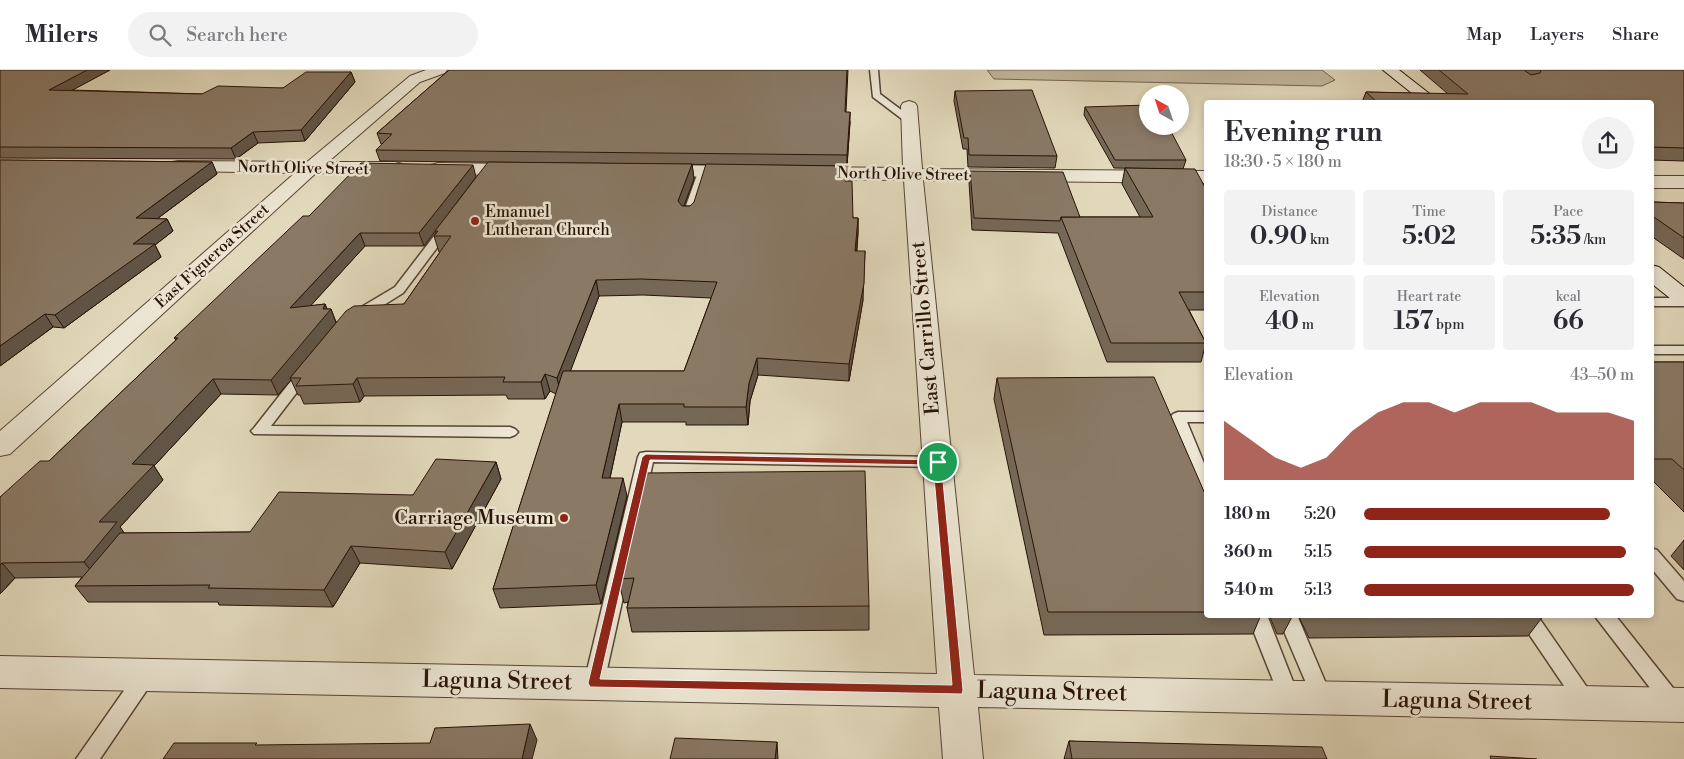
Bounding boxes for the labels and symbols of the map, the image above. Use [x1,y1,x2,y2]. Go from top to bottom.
north arrow [1139,85,1189,135]
street label: North Olive Street [237,157,369,179]
street label: North Olive Street [837,163,969,185]
street label: East Figueroa Street [151,199,274,313]
place label: Emanuel Lutheran Church [485,202,610,240]
marker: Emanuel Lutheran Church [469,215,481,227]
street label: East Carrillo Street [906,240,946,416]
pin [917,441,959,483]
place label: Carriage Museum [394,506,554,531]
marker: Carriage Museum [558,512,570,524]
street label: Laguna Street [421,665,573,697]
street label: Laguna Street [976,676,1128,708]
street label: Laguna Street [1381,685,1533,717]

